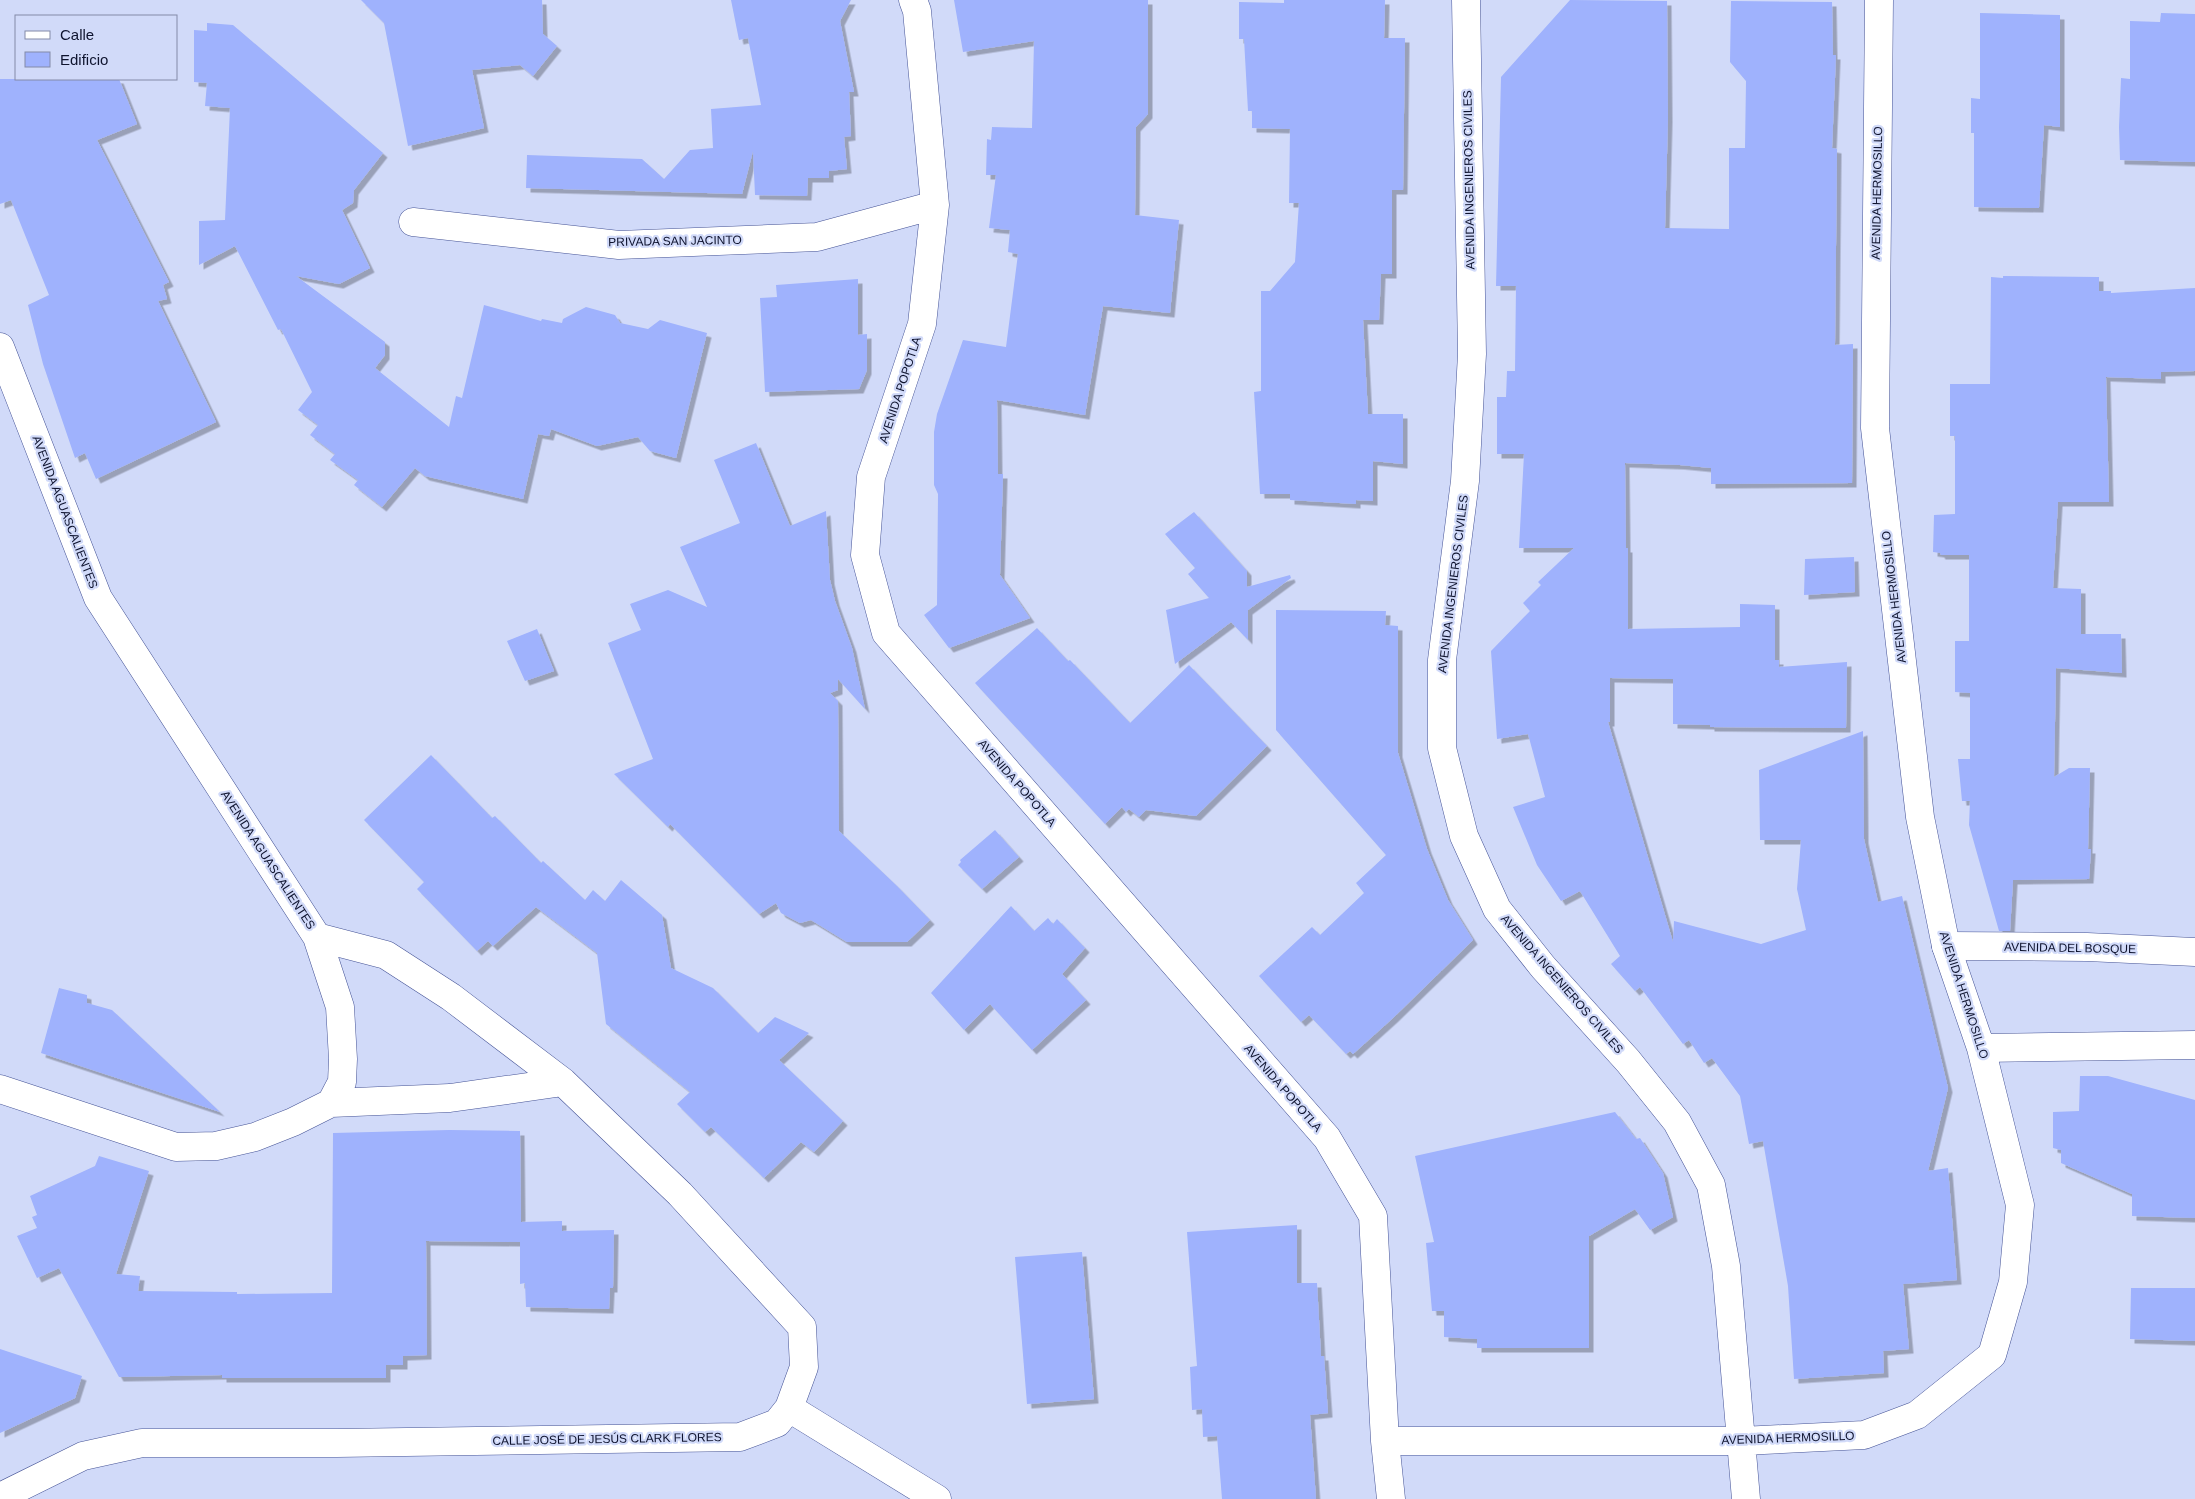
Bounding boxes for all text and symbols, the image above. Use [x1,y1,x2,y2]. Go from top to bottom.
legend [15,15,178,80]
text: Calle [60,26,94,43]
text: Edificio [60,51,108,68]
street label: AVENIDA INGENIEROS CIVILES [1460,90,1478,270]
street label: AVENIDA HERMOSILLO [1869,126,1885,260]
street label: PRIVADA SAN JACINTO [608,233,742,249]
street label: AVENIDA POPOTLA [876,335,924,445]
street label: AVENIDA AGUASCALIENTES [29,434,101,590]
street label: AVENIDA INGENIEROS CIVILES [1435,494,1471,674]
street label: AVENIDA HERMOSILLO [1879,530,1909,664]
street label: AVENIDA POPOTLA [975,736,1059,830]
street label: AVENIDA AGUASCALIENTES [218,788,318,932]
street label: AVENIDA INGENIEROS CIVILES [1498,912,1626,1056]
street label: AVENIDA HERMOSILLO [1937,930,1991,1060]
street label: AVENIDA DEL BOSQUE [2004,940,2136,956]
street label: AVENIDA POPOTLA [1241,1041,1325,1135]
street label: CALLE JOSÉ DE JESÚS CLARK FLORES [492,1429,722,1448]
street label: AVENIDA HERMOSILLO [1721,1429,1855,1447]

